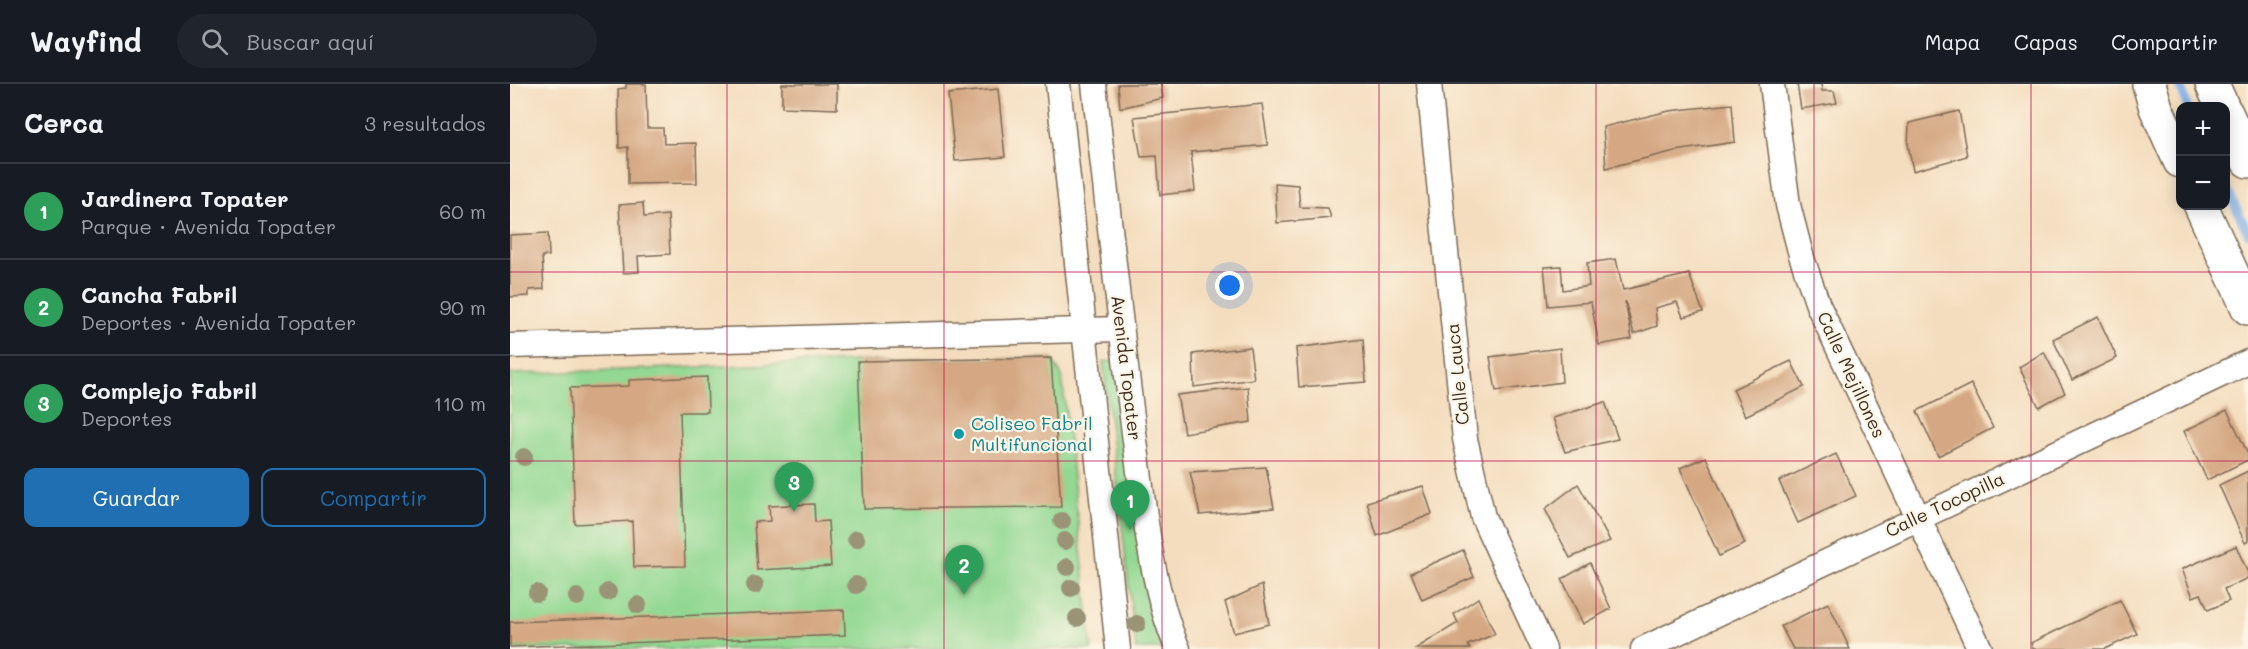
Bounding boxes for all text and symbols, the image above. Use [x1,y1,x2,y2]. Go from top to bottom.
search box [177,14,597,68]
text: Wayfind [30,23,141,59]
icon: search [198,25,231,58]
text: Buscar aquí [246,27,374,56]
text: Mapa [1925,28,1981,55]
text: Capas [2014,28,2078,55]
text: Compartir [2111,28,2218,55]
map controls [2176,102,2230,210]
button: + [2176,102,2230,156]
text: Cerca [24,106,104,140]
text: 3 resultados [364,110,486,136]
button: − [2176,156,2230,210]
text: Jardinera Topater [81,184,289,213]
text: 1 [39,198,48,224]
text: 60 m [439,198,486,224]
text: Parque · Avenida Topater [81,213,336,239]
your location [1215,271,1244,300]
text: Cancha Fabril [81,280,237,309]
text: 2 [38,294,49,320]
text: 90 m [440,294,486,320]
street label: Avenida Topater [1106,294,1148,442]
street label: Calle Mejillones [1812,308,1892,442]
text: Deportes · Avenida Topater [81,309,356,335]
street label: Calle Lauca [1440,322,1474,426]
text: Complejo Fabril [81,376,257,405]
text: 3 [38,390,50,416]
text: 110 m [433,390,486,416]
text: Deportes [81,405,172,431]
place label: Coliseo Fabril Multifuncional [971,411,1093,456]
marker: Coliseo Fabril Multifuncional [952,427,966,441]
pin: 3 [774,462,814,512]
street label: Calle Tocopilla [1881,466,2008,542]
button: Guardar [24,468,249,527]
button: Compartir [261,468,486,527]
pin: 1 [1110,480,1150,530]
pin: 2 [944,546,984,595]

